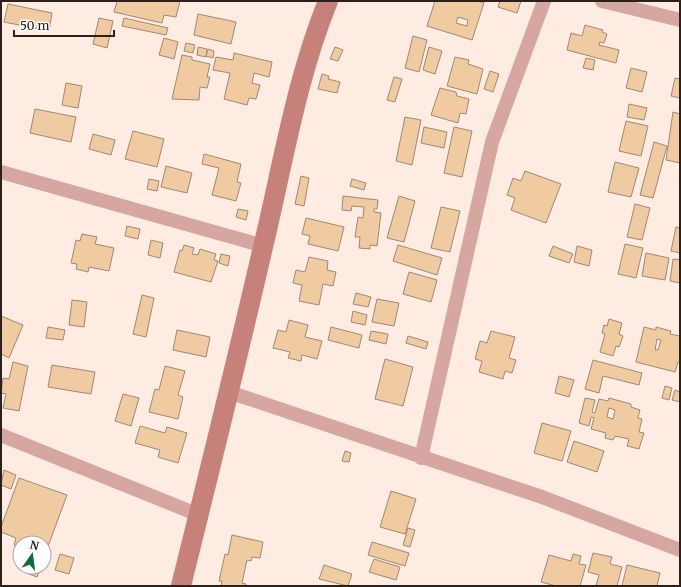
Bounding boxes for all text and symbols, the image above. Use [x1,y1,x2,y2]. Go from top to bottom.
scale bar [14,12,114,38]
text: 50 m [20,18,49,33]
north arrow [12,535,52,575]
text: N [29,537,41,553]

